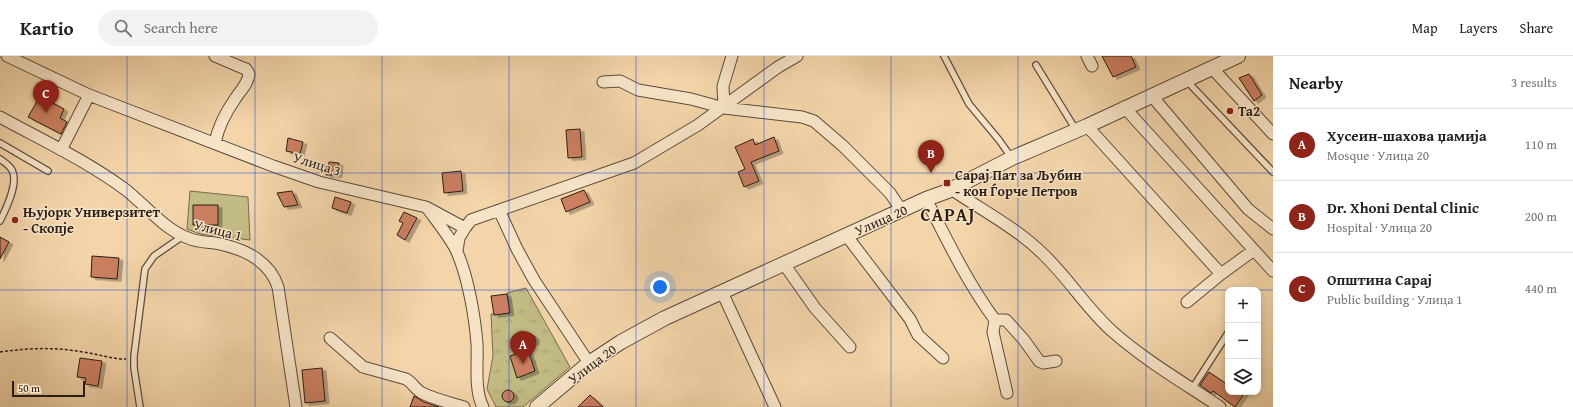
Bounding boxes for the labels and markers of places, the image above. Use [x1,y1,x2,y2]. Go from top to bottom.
pin: C [33,80,59,113]
place label: Ta2 [1238,101,1260,121]
marker: Ta2 [1225,106,1235,116]
pin: B [918,140,944,173]
place label: Сарај Пат за Љубин - кон Ѓорче Петров [955,165,1082,201]
marker: Сарај Пат за Љубин - кон Ѓорче Петров [942,178,952,188]
place label: Њујорк Универзитет - Скопје [23,202,160,238]
marker: Њујорк Универзитет - Скопје [10,215,20,225]
pin: A [510,331,536,364]

